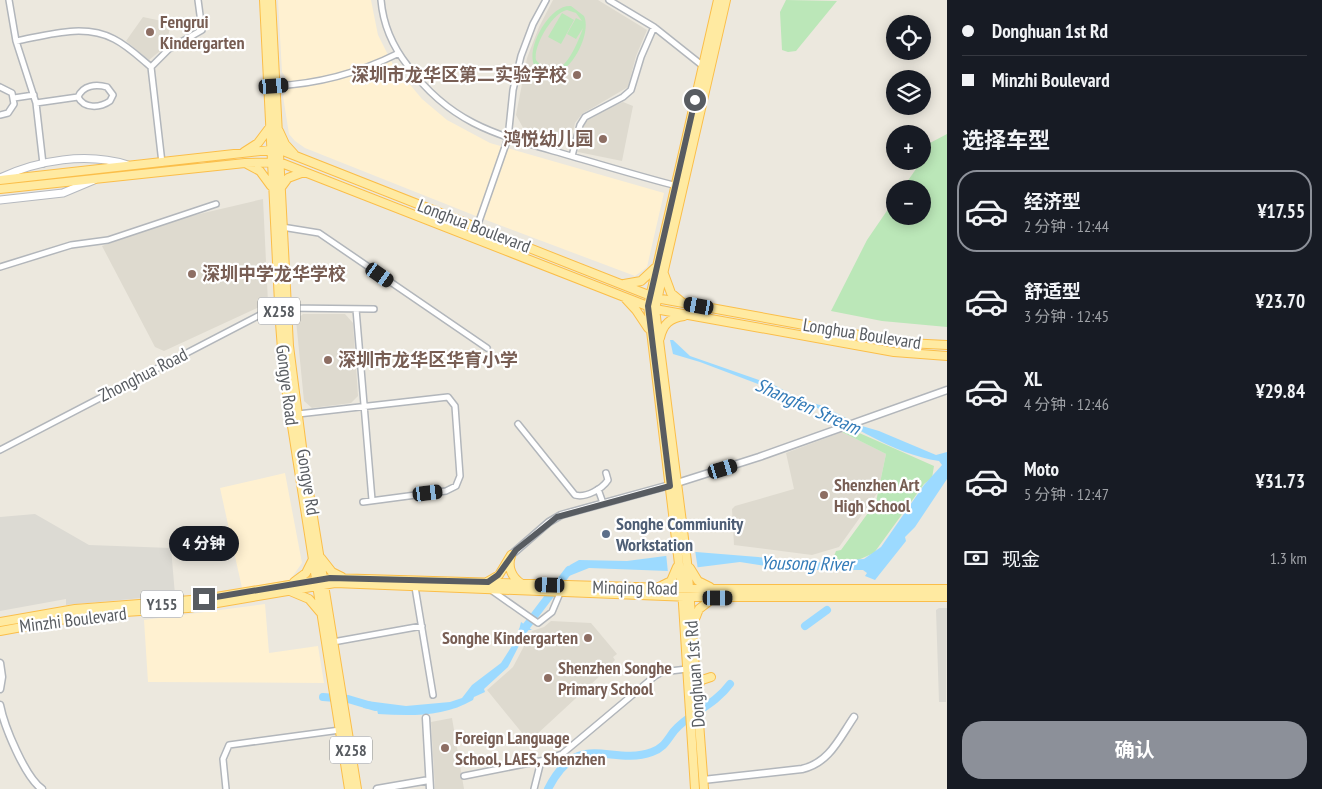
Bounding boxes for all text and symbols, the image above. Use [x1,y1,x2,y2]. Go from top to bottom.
place label: Fengrui Kindergarten [160,10,245,54]
map controls [886,15,931,225]
button: locate [886,15,931,60]
text: Donghuan 1st Rd [992,19,1108,43]
marker: Fengrui Kindergarten [144,26,156,38]
place label: 深圳市龙华区第二实验学校 [351,63,567,86]
text: Minzhi Boulevard [992,68,1110,92]
marker: 深圳市龙华区第二实验学校 [571,69,583,81]
button: layers [886,70,931,115]
car [258,77,289,95]
route start [684,89,706,111]
button: + [886,125,931,170]
text: 选择车型 [962,126,1050,154]
place label: 鸿悦幼儿园 [503,127,593,150]
marker: 鸿悦幼儿园 [597,133,609,145]
button: − [886,180,931,225]
icon: car [964,189,1009,234]
text: 经济型 [1024,189,1081,213]
street label: Longhua Boulevard [414,193,534,258]
text: ¥17.55 [1257,199,1305,223]
text: 2 分钟 · 12:44 [1024,216,1109,236]
car [363,260,396,290]
place label: 深圳中学龙华学校 [202,262,346,285]
marker: 深圳中学龙华学校 [186,268,198,280]
icon: car [964,279,1009,324]
text: 舒适型 [1024,279,1081,303]
text: ¥23.70 [1256,289,1305,313]
car [682,296,715,316]
road number: X258 [258,298,300,324]
text: 3 分钟 · 12:45 [1024,306,1109,326]
street label: Longhua Boulevard [801,313,923,354]
street label: Zhonghua Road [94,342,191,407]
street label: Gongye Road [271,343,304,427]
place label: 深圳市龙华区华育小学 [338,348,518,371]
marker: 深圳市龙华区华育小学 [322,354,334,366]
text: XL [1024,367,1042,391]
icon: car [964,369,1009,414]
water label: Shangfen Stream [752,372,866,440]
text: ¥29.84 [1256,379,1305,403]
text: 4 分钟 · 12:46 [1024,394,1109,414]
street label: Gongye Rd [292,447,325,517]
car [706,457,739,481]
text: Moto [1024,457,1059,481]
icon: car [964,459,1009,504]
text: ¥31.73 [1256,469,1305,493]
place label: Shenzhen Art High School [834,473,920,517]
car [412,484,443,502]
text: 5 分钟 · 12:47 [1024,484,1109,504]
marker: Shenzhen Art High School [818,489,830,501]
place label: Songhe Commiunity Workstation [615,512,744,556]
callout: 4 分钟 [169,526,239,562]
marker: Songhe Commiunity Workstation [600,528,612,540]
text: 4 分钟 [183,533,225,553]
icon: cash [962,544,990,572]
text: 现金 [1002,547,1040,571]
text: 1.3 km [1270,548,1307,568]
water label: Yousong River [760,550,856,576]
street label: Minqing Road [592,575,678,600]
car [534,577,565,593]
route end [193,588,215,610]
road number: Y155 [141,590,183,618]
car [703,591,733,606]
street label: Minzhi Boulevard [18,602,128,637]
street label: Donghuan 1st Rd [679,620,710,728]
place label: Songhe Kindergarten [442,626,578,649]
marker: Songhe Kindergarten [582,632,594,644]
place label: Shenzhen Songhe Primary School [558,656,672,700]
marker: Shenzhen Songhe Primary School [542,672,554,684]
button: 确认 [962,721,1307,779]
place label: Foreign Language School, LAES, Shenzhen [455,726,606,770]
road number: X258 [330,736,372,764]
marker: Foreign Language School, LAES, Shenzhen [439,742,451,754]

